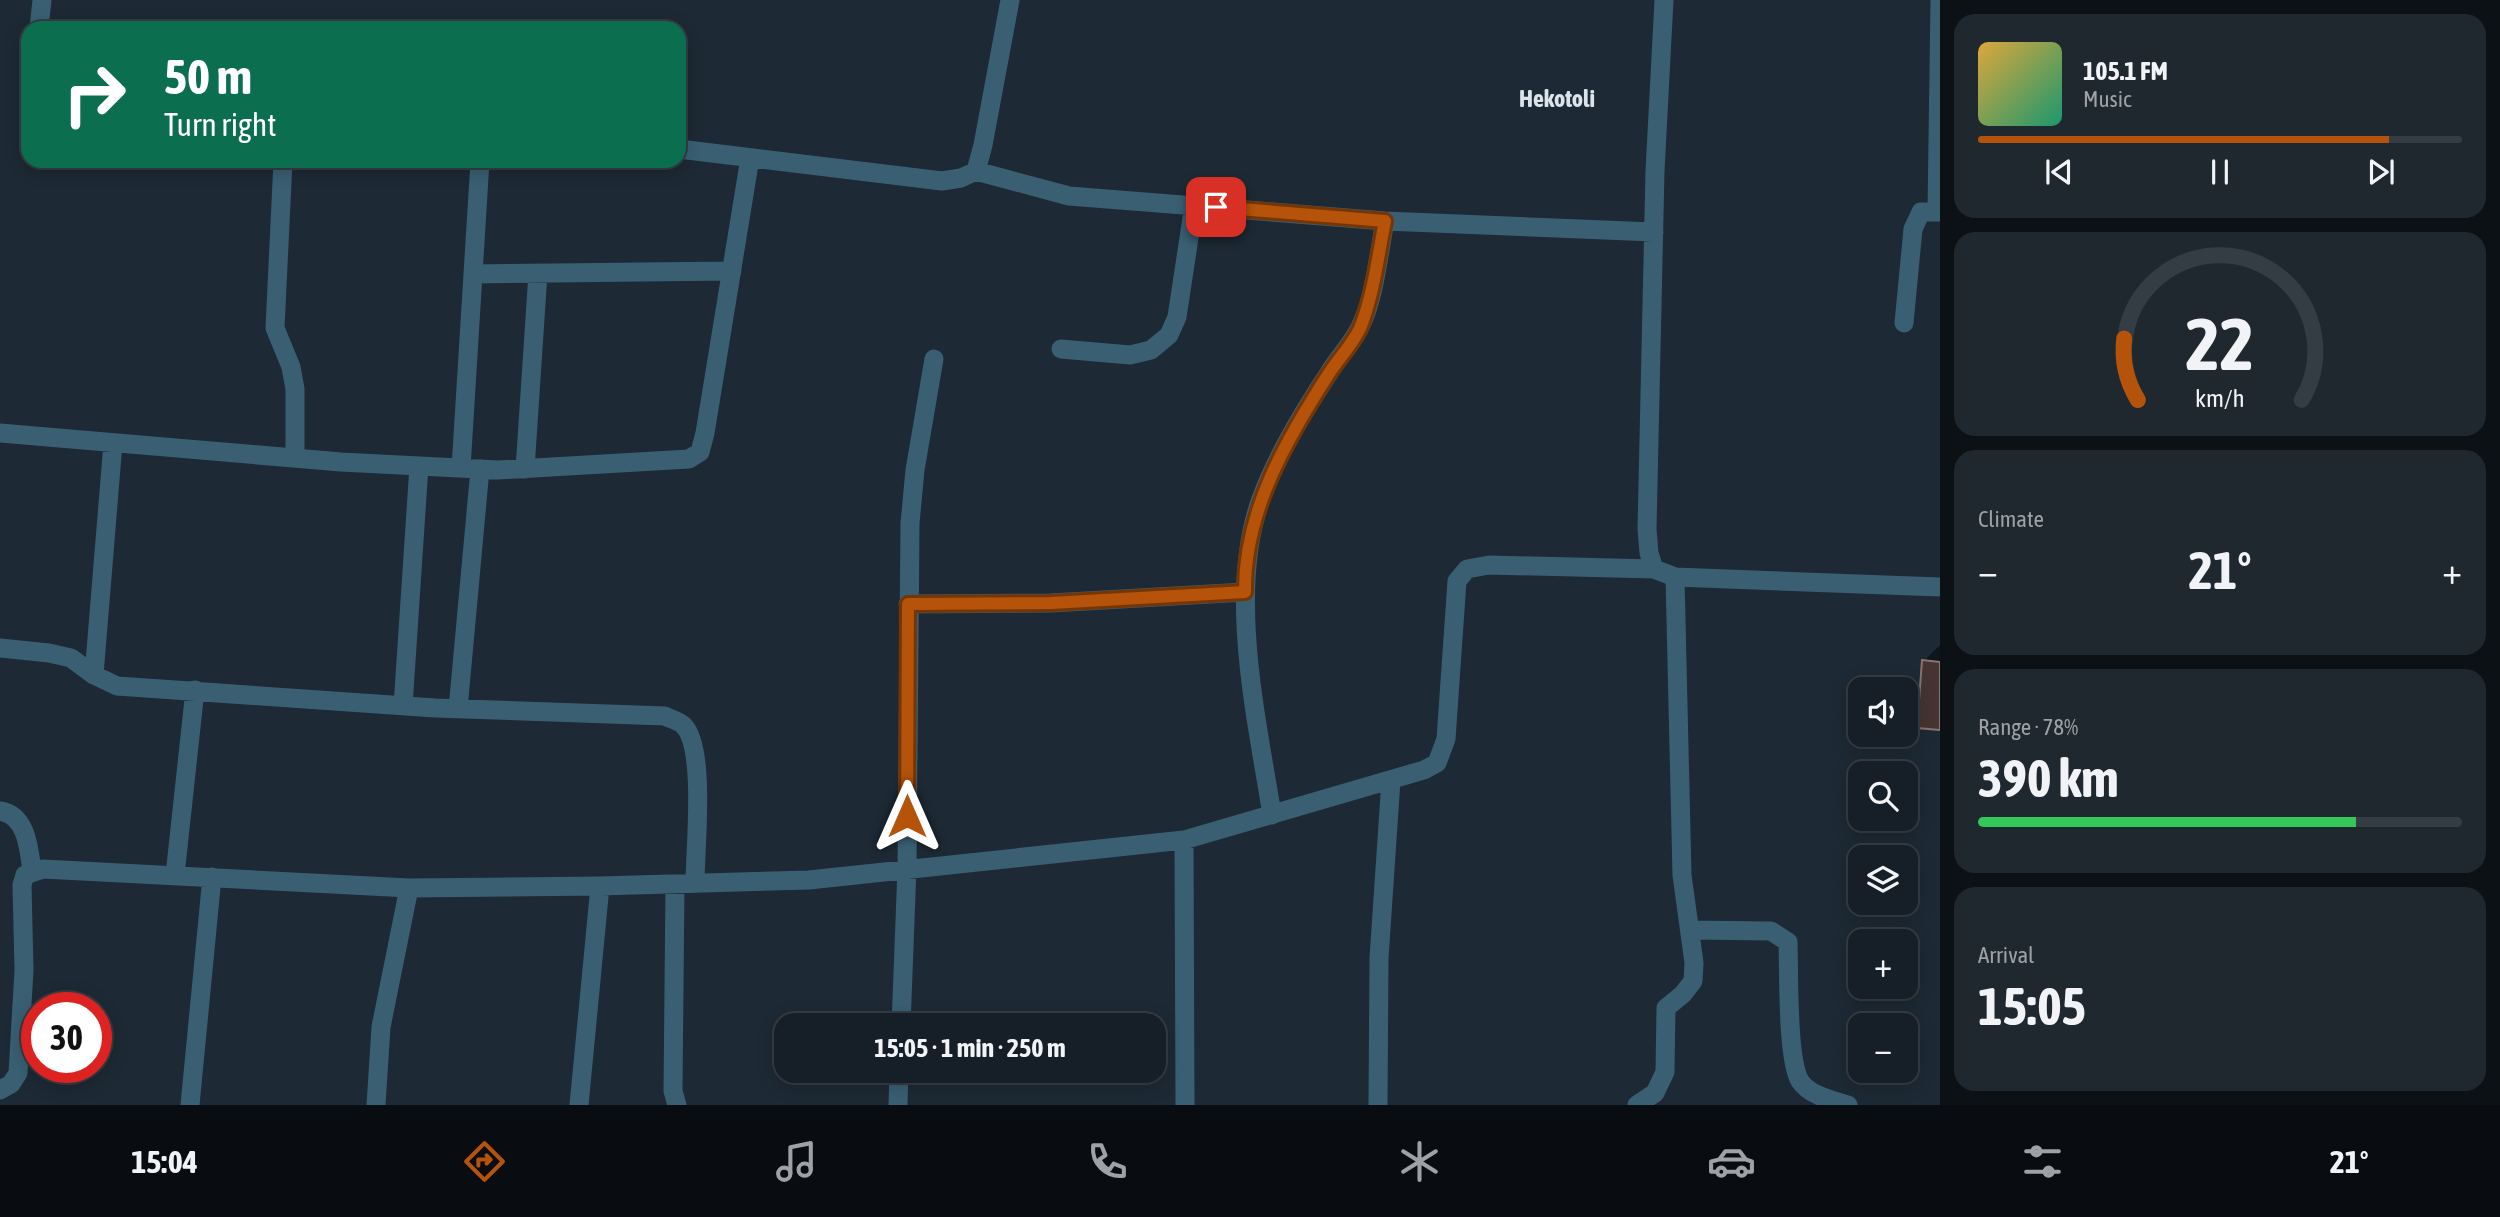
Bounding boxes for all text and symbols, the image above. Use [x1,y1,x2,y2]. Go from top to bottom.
text: 50 m [164,48,252,104]
icon: right [49,49,140,140]
text: 105.1 FM [2083,56,2168,86]
district label: Hekotoli [1519,85,1595,112]
text: Music [2083,86,2131,112]
text: Turn right [164,106,277,143]
icon: previous [2040,153,2078,191]
icon: pause [2201,153,2239,191]
icon: next [2362,153,2400,191]
pin [1186,177,1246,237]
icon: arrive [1197,188,1235,226]
text: 22 [2186,303,2254,386]
text: km/h [2195,384,2245,412]
text: Climate [1978,506,2044,532]
text: 21° [2188,540,2252,600]
text: − [1978,549,1998,592]
text: + [2442,549,2462,592]
map controls [1848,677,1918,1083]
button: sound [1848,677,1918,747]
text: Range · 78% [1978,714,2078,740]
text: 390 km [1978,748,2119,808]
button: search [1848,761,1918,831]
position arrow [870,779,944,853]
button: layers [1848,845,1918,915]
button: + [1848,929,1918,999]
text: Arrival [1978,942,2034,968]
text: 15:05 [1978,976,2086,1036]
speed limit sign: 30 [21,992,112,1083]
button: − [1848,1013,1918,1083]
text: 15:05 · 1 min · 250 m [874,1033,1066,1063]
icon: directions [460,1137,509,1186]
icon: music [772,1137,821,1186]
icon: phone [1083,1137,1132,1186]
icon: climate [1395,1137,1444,1186]
icon: car [1707,1137,1756,1186]
icon: filters [2018,1137,2067,1186]
text: 15:04 [131,1143,198,1180]
text: 21° [2330,1143,2369,1180]

